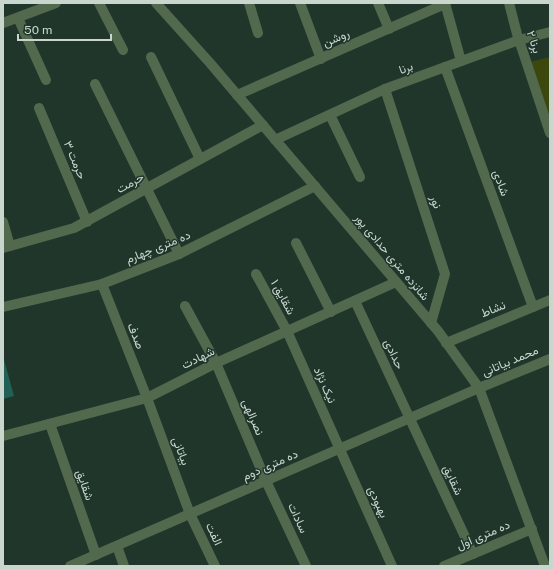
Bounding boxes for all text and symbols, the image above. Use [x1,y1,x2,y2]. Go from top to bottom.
scale bar [18,16,111,42]
text: 50 m [24,23,52,37]
street label: روشن [321,26,352,51]
street label: برنا ۲ [523,29,544,55]
street label: برنا [397,59,415,78]
street label: حرمت ۳ [60,139,89,182]
street label: شادی [489,168,512,198]
street label: حرمت [114,170,147,197]
street label: نور [426,193,445,211]
street label: شانزده متری حدادی پور [350,210,432,304]
street label: ده متری چهارم [124,228,193,267]
street label: شقایق ۱ [267,277,298,318]
street label: نشاط [479,298,507,320]
street label: صدف [124,321,148,351]
street label: حدادی [380,337,407,372]
street label: محمد بیاتانی [480,343,541,380]
street label: شهادت [179,344,217,373]
street label: نیک نژاد [310,365,339,406]
street label: نصرالهی [238,397,267,438]
street label: بیاتانی [168,435,193,468]
street label: ده متری دوم [240,446,301,484]
street label: شقایق [439,463,466,498]
street label: شقایق [72,468,97,503]
street label: بهبودی [364,484,391,520]
street label: سادات [285,501,311,535]
street label: ده متری اول [454,517,512,553]
street label: الفت [203,520,225,548]

